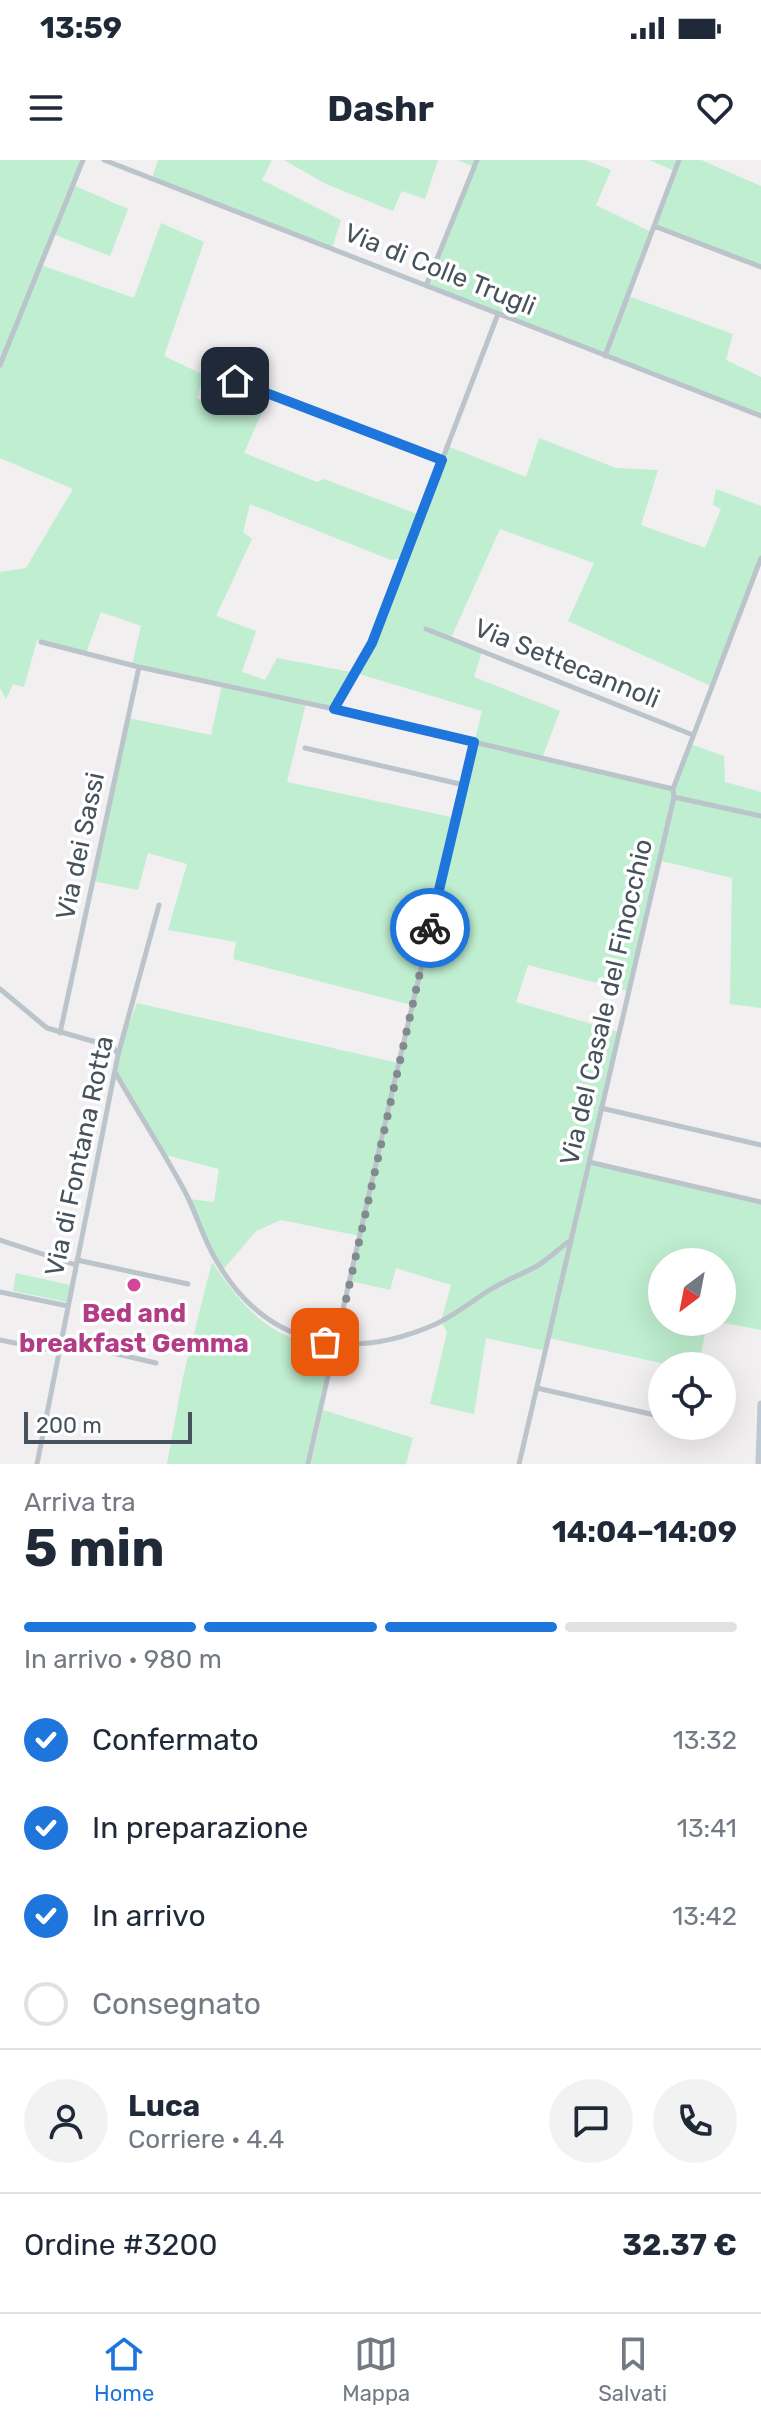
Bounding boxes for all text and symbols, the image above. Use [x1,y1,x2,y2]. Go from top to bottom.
text: 13:59 [40,10,122,46]
icon: menu [24,86,68,130]
icon: heart [693,86,737,130]
text: Dashr [327,87,434,130]
street label: Via di Colle Trugli [339,217,540,322]
pin [201,347,269,415]
icon: home [213,359,257,403]
street label: Via Settecannoli [470,612,664,715]
street label: Via dei Sassi [50,770,111,923]
street label: Via del Casale del Finocchio [554,836,659,1168]
courier [390,888,470,968]
icon: bike [408,906,452,950]
street label: Via di Fontana Rotta [39,1033,120,1279]
north arrow [648,1248,736,1336]
map controls [648,1248,736,1440]
marker: Bed and breakfast Gemma [125,1276,143,1294]
place label: Bed and breakfast Gemma [19,1298,249,1359]
pin [291,1308,359,1376]
icon: bag [303,1320,347,1364]
button: locate [648,1352,736,1440]
scale bar [24,1408,192,1444]
text: 200 m [36,1412,102,1439]
text: Arriva tra [24,1487,136,1518]
text: 14:04–14:09 [552,1514,737,1550]
text: 5 min [24,1517,165,1579]
text: In arrivo · 980 m [24,1644,222,1675]
icon: check [24,1718,68,1762]
text: Confermato [92,1722,259,1758]
text: 13:32 [673,1725,737,1756]
icon: check [24,1806,68,1850]
text: In preparazione [92,1810,308,1846]
text: 13:41 [677,1813,737,1844]
icon: check [24,1894,68,1938]
text: In arrivo [92,1898,206,1934]
text: 13:42 [672,1901,737,1932]
text: Consegnato [92,1986,261,2022]
button: person [24,2079,108,2163]
button: chat [549,2079,633,2163]
button: phone [653,2079,737,2163]
text: Luca [128,2088,200,2124]
text: Corriere · 4.4 [128,2124,284,2155]
text: Ordine #3200 [24,2227,217,2263]
text: 32.37 € [622,2227,737,2263]
tab: Home [94,2332,154,2407]
tab: Mappa [342,2332,410,2407]
tab: Salvati [598,2332,667,2407]

